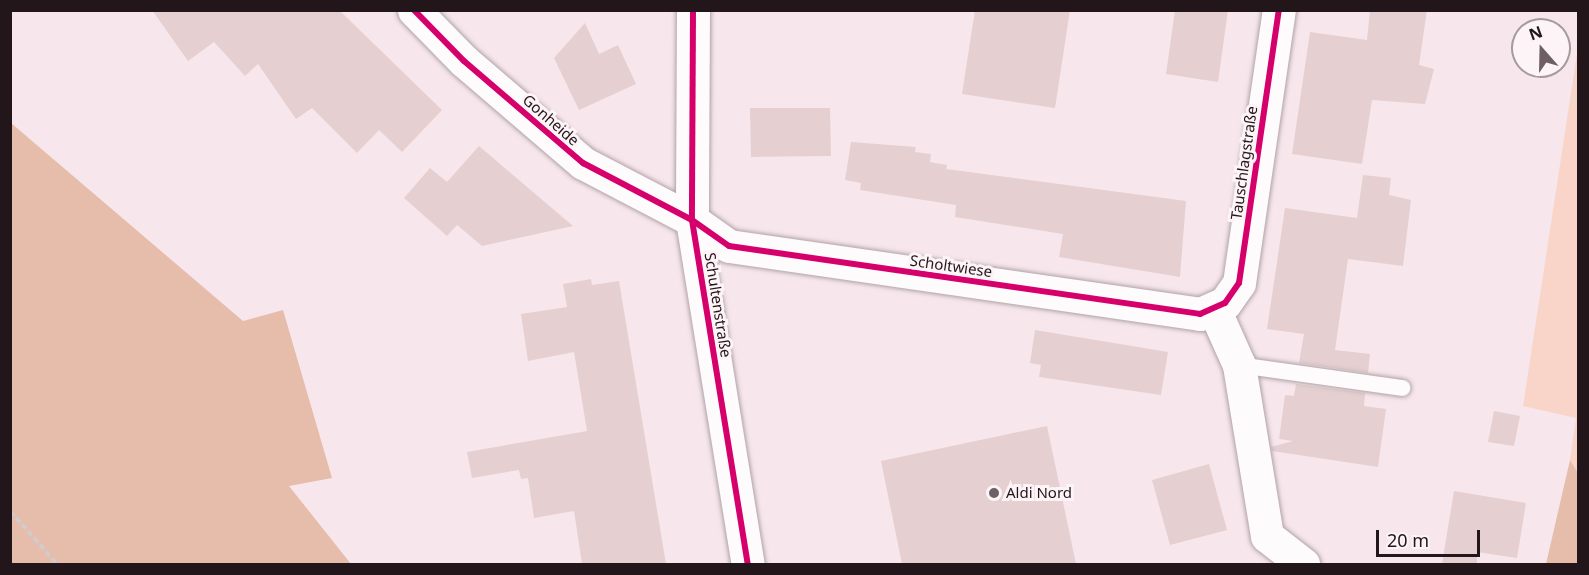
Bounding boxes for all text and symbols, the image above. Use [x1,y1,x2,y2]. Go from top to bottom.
north arrow [1511,18,1571,78]
text: N [1526,20,1545,46]
street label: Gonheide [519,91,583,149]
street label: Tauschlagstraße [1227,105,1261,221]
street label: Schultenstraße [701,251,735,359]
street label: Scholtwiese [909,251,993,281]
place label: Aldi Nord [1006,484,1072,502]
marker: Aldi Nord [987,486,1001,500]
scale bar [1379,518,1482,556]
text: 20 m [1387,528,1429,552]

